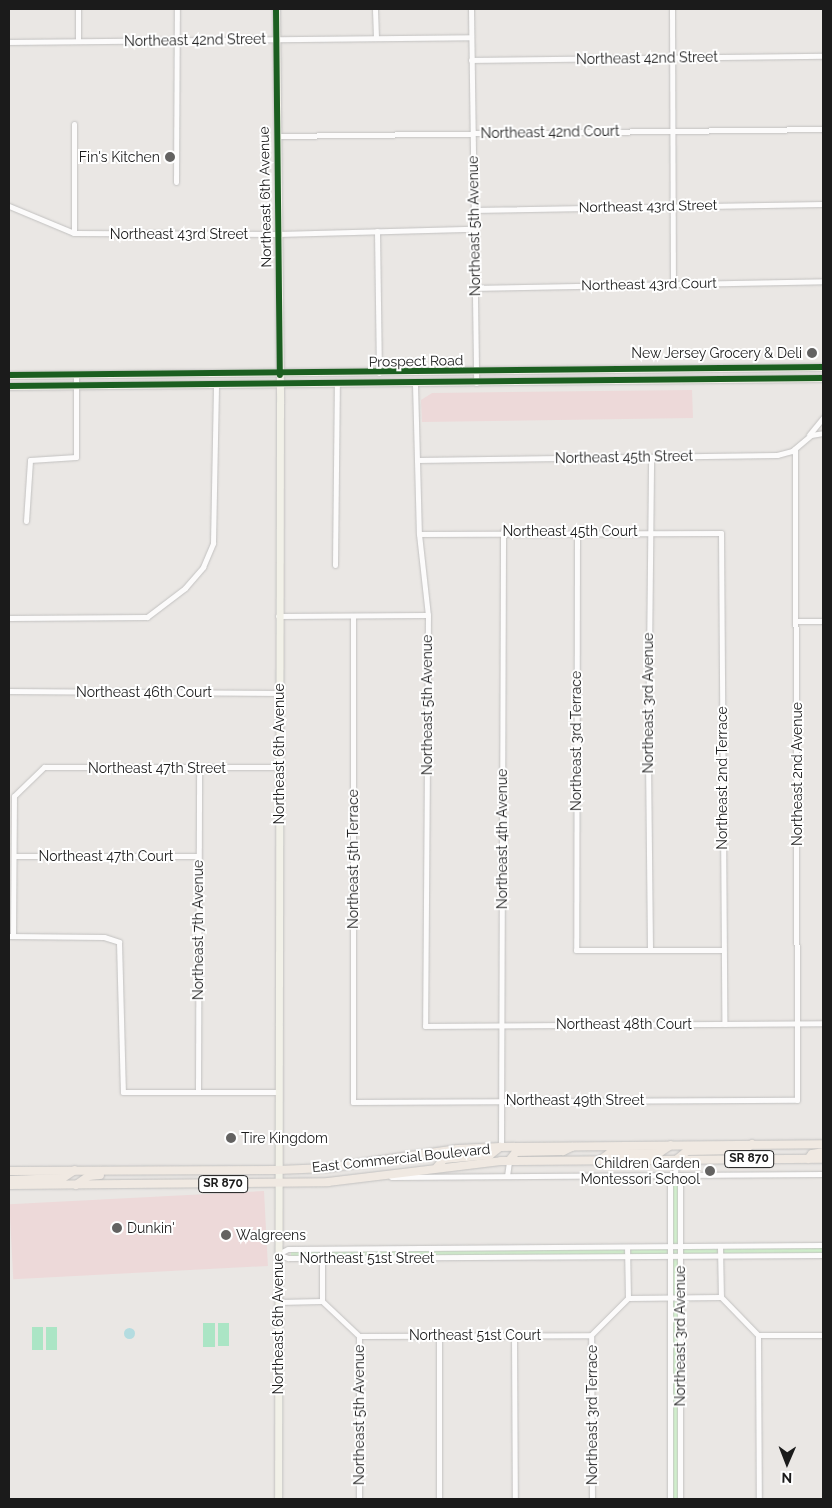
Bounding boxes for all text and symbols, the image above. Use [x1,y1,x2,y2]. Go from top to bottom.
street label: Northeast 42nd Street [124,30,266,50]
street label: Northeast 42nd Street [576,48,718,68]
street label: Northeast 42nd Court [480,122,620,142]
street label: Northeast 6th Avenue [255,126,275,268]
place label: Fin's Kitchen [79,149,160,165]
marker: Fin's Kitchen [164,151,176,163]
street label: Northeast 5th Avenue [464,155,484,297]
street label: Northeast 43rd Street [579,196,717,216]
street label: Northeast 43rd Street [110,226,248,242]
street label: Northeast 43rd Court [581,274,717,294]
place label: New Jersey Grocery & Deli [630,345,802,361]
marker: New Jersey Grocery & Deli [806,347,818,359]
street label: Prospect Road [368,352,464,370]
street label: Northeast 45th Street [555,447,693,467]
street label: Northeast 45th Court [502,523,638,539]
street label: Northeast 3rd Avenue [640,632,656,774]
street label: Northeast 5th Avenue [419,635,435,775]
street label: Northeast 3rd Terrace [568,671,584,811]
street label: Northeast 6th Avenue [271,683,287,825]
street label: Northeast 46th Court [76,684,212,700]
street label: Northeast 2nd Avenue [789,702,805,846]
street label: Northeast 2nd Terrace [714,706,730,850]
street label: Northeast 47th Street [88,760,226,776]
street label: Northeast 4th Avenue [494,769,510,909]
street label: Northeast 5th Terrace [345,789,361,929]
street label: Northeast 47th Court [39,848,173,864]
street label: Northeast 7th Avenue [190,860,206,1000]
street label: Northeast 48th Court [556,1016,692,1032]
street label: Northeast 49th Street [506,1092,644,1108]
place label: Tire Kingdom [241,1130,328,1146]
marker: Tire Kingdom [225,1132,237,1144]
street label: East Commercial Boulevard [311,1140,491,1176]
road number: SR 870 [724,1150,774,1168]
place label: Children Garden Montessori School [580,1155,700,1188]
marker: Children Garden Montessori School [704,1165,716,1177]
road number: SR 870 [198,1174,248,1194]
place label: Dunkin' [127,1220,175,1236]
marker: Dunkin' [111,1222,123,1234]
place label: Walgreens [236,1227,306,1243]
marker: Walgreens [220,1229,232,1241]
street label: Northeast 51st Street [299,1250,435,1266]
street label: Northeast 6th Avenue [270,1253,286,1395]
street label: Northeast 3rd Avenue [672,1265,688,1407]
street label: Northeast 51st Court [409,1327,541,1343]
street label: Northeast 5th Avenue [351,1345,367,1485]
street label: Northeast 3rd Terrace [584,1345,600,1485]
north arrow [762,1438,812,1488]
text: N [781,1470,792,1486]

